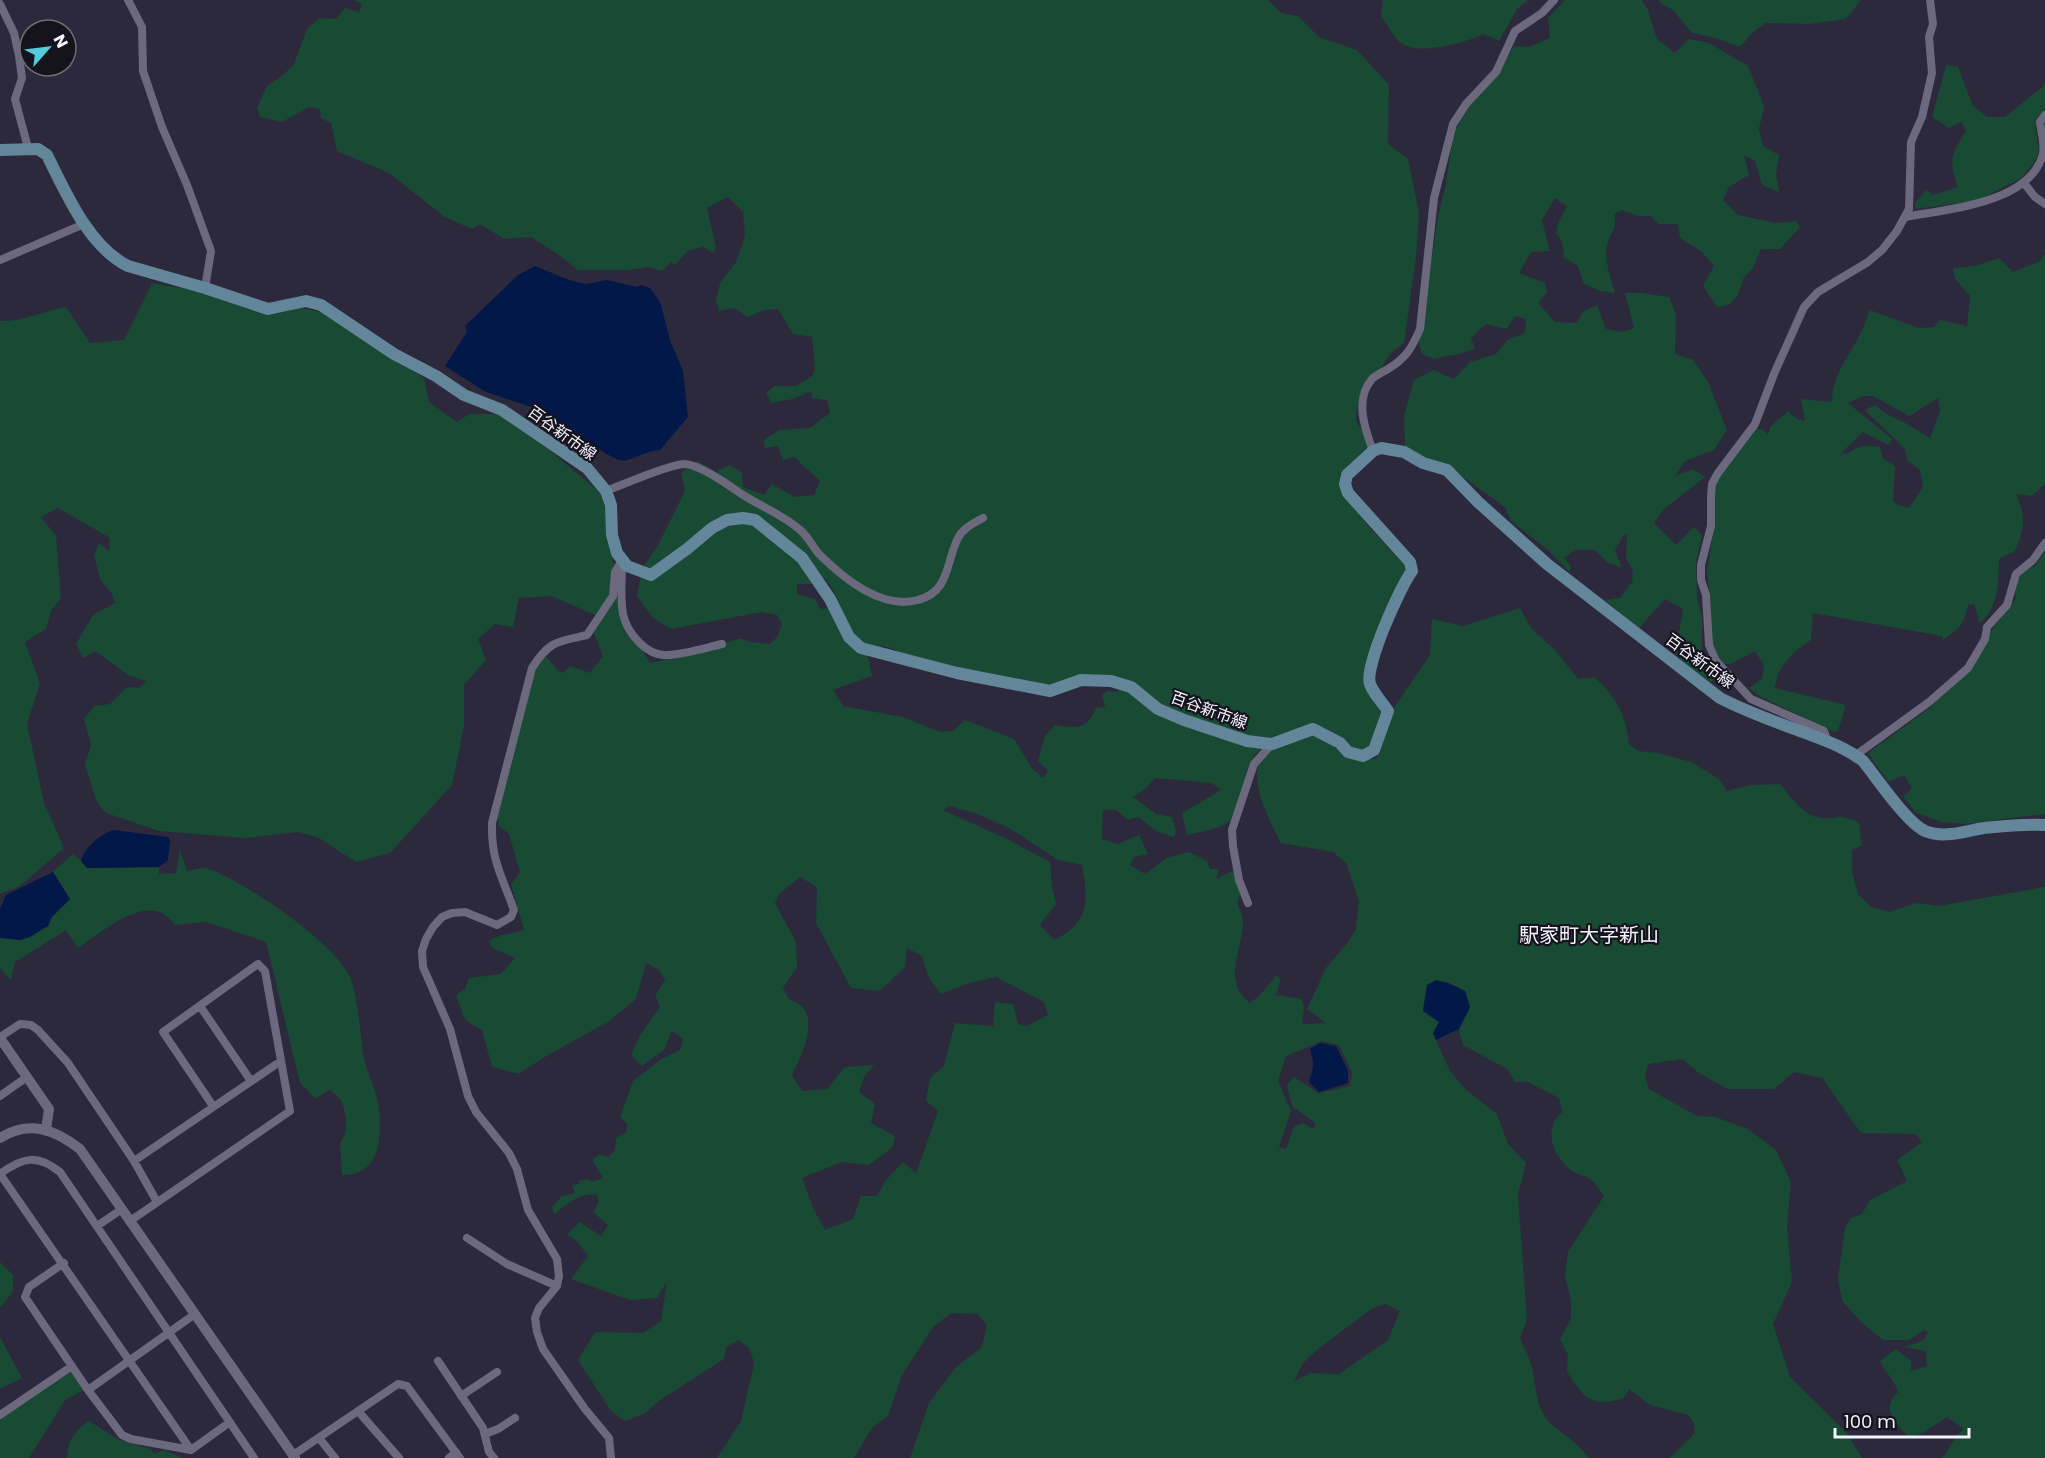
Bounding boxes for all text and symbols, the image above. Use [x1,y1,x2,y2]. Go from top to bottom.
north arrow [18,18,78,78]
text: N [48,30,74,52]
street label: 百谷新市線 [523,400,601,466]
street label: 百谷新市線 [1661,628,1739,694]
street label: 百谷新市線 [1167,686,1251,734]
district label: 駅家町大字新山 [1519,921,1659,949]
scale bar [1835,1401,1968,1439]
text: 100 m [1844,1409,1896,1434]

